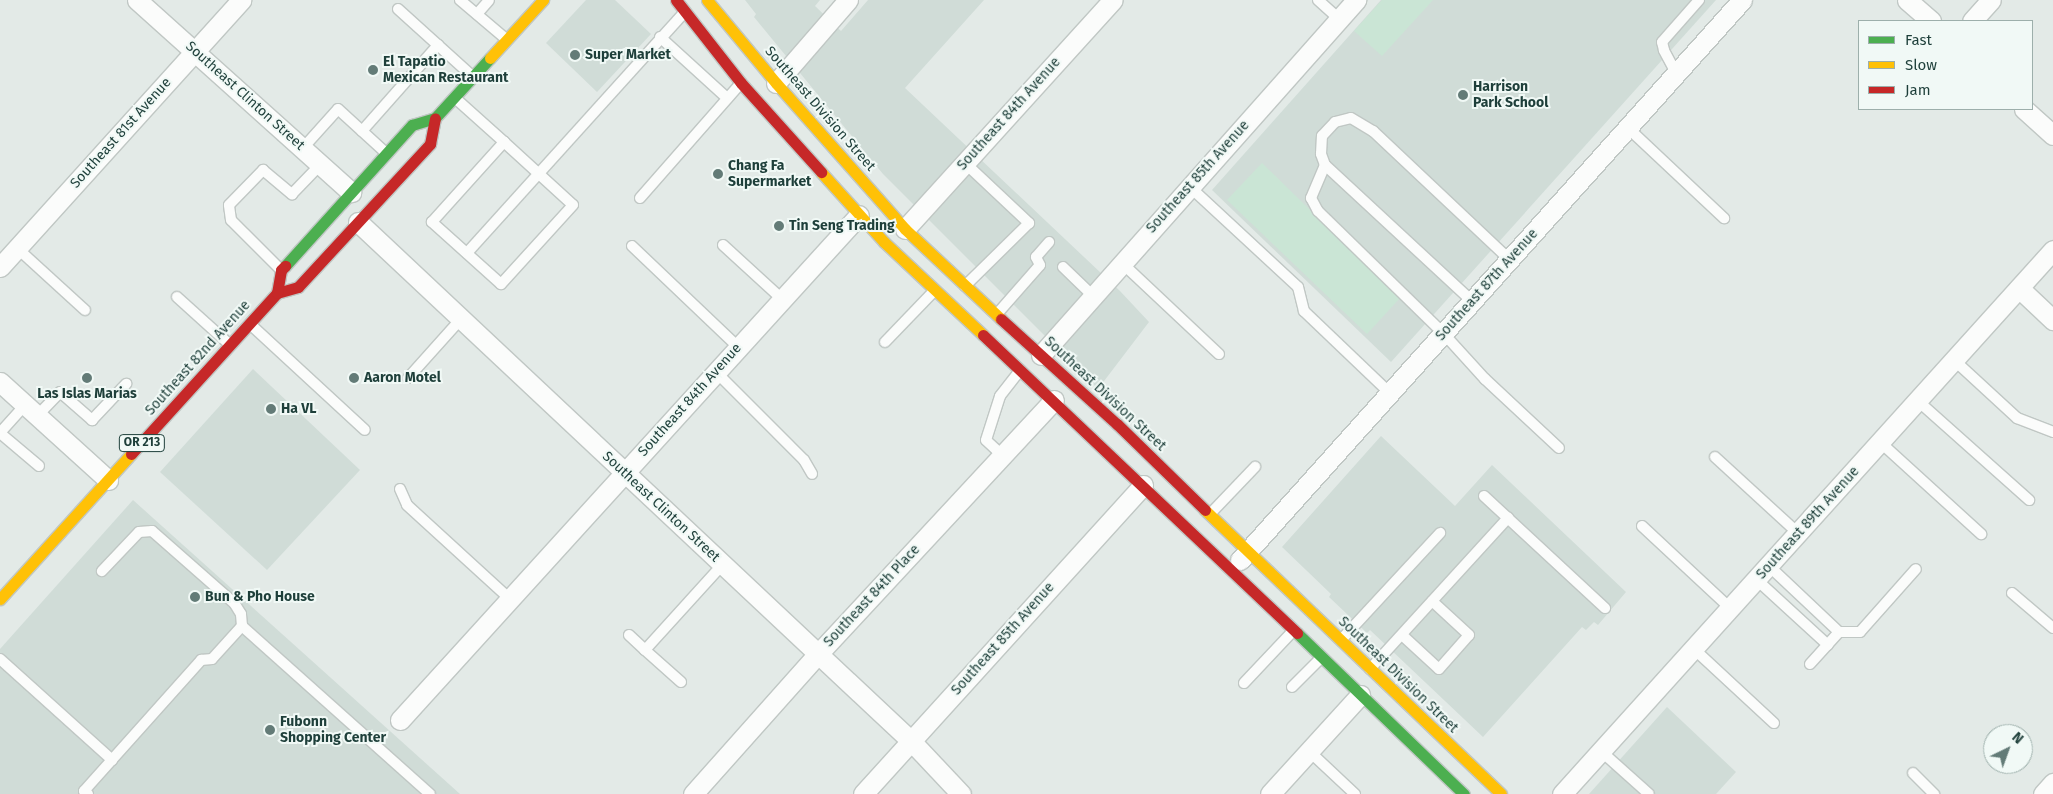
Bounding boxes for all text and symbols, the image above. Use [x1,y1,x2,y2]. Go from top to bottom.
legend [1858,20,2033,110]
text: Fast [1905,31,1932,49]
street label: Southeast Clinton Street [182,38,308,154]
street label: Southeast Division Street [761,43,879,175]
place label: Super Market [585,47,671,63]
marker: Super Market [569,49,581,61]
place label: El Tapatio Mexican Restaurant [383,54,508,86]
street label: Southeast 84th Avenue [954,54,1064,174]
text: Slow [1905,56,1937,74]
marker: El Tapatio Mexican Restaurant [367,64,379,76]
street label: Southeast 81st Avenue [67,74,175,192]
place label: Harrison Park School [1473,79,1548,111]
text: Jam [1905,81,1931,99]
marker: Harrison Park School [1457,89,1469,101]
street label: Southeast 85th Avenue [1143,117,1253,237]
place label: Chang Fa Supermarket [728,158,812,190]
marker: Chang Fa Supermarket [712,168,724,180]
place label: Tin Seng Trading [789,218,895,234]
marker: Tin Seng Trading [773,220,785,232]
street label: Southeast 87th Avenue [1432,226,1542,344]
street label: Southeast 82nd Avenue [142,297,254,419]
street label: Southeast Division Street [1041,333,1169,455]
street label: Southeast 84th Avenue [635,340,745,460]
place label: Aaron Motel [364,370,441,386]
marker: Las Islas Marias [81,372,93,384]
marker: Aaron Motel [348,372,360,384]
place label: Las Islas Marias [37,386,137,402]
place label: Ha VL [281,401,316,417]
marker: Ha VL [265,403,277,415]
road number: OR 213 [118,433,166,452]
street label: Southeast Clinton Street [599,448,723,566]
street label: Southeast 89th Avenue [1753,463,1863,583]
street label: Southeast 84th Place [820,542,924,650]
street label: Southeast 85th Avenue [948,579,1058,699]
place label: Bun & Pho House [205,589,315,605]
marker: Bun & Pho House [189,591,201,603]
street label: Southeast Division Street [1335,613,1461,737]
place label: Fubonn Shopping Center [280,714,386,746]
marker: Fubonn Shopping Center [264,724,276,736]
north arrow [1983,724,2033,774]
text: N [2009,729,2027,748]

